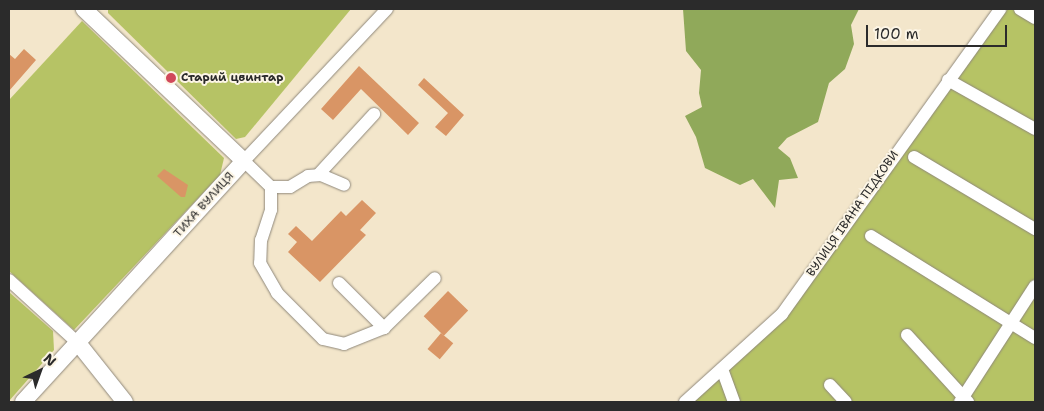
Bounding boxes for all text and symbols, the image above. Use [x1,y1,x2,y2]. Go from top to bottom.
scale bar [869,15,1010,47]
text: 100 m [874,24,919,44]
place label: Старий цвинтар [181,71,283,85]
marker: Старий цвинтар [165,72,177,84]
street label: ВУЛИЦЯ ІВАНА ПІДКОВИ [804,148,902,280]
street label: ТИХА ВУЛИЦЯ [171,169,237,241]
north arrow [15,346,65,396]
text: N [40,349,60,370]

